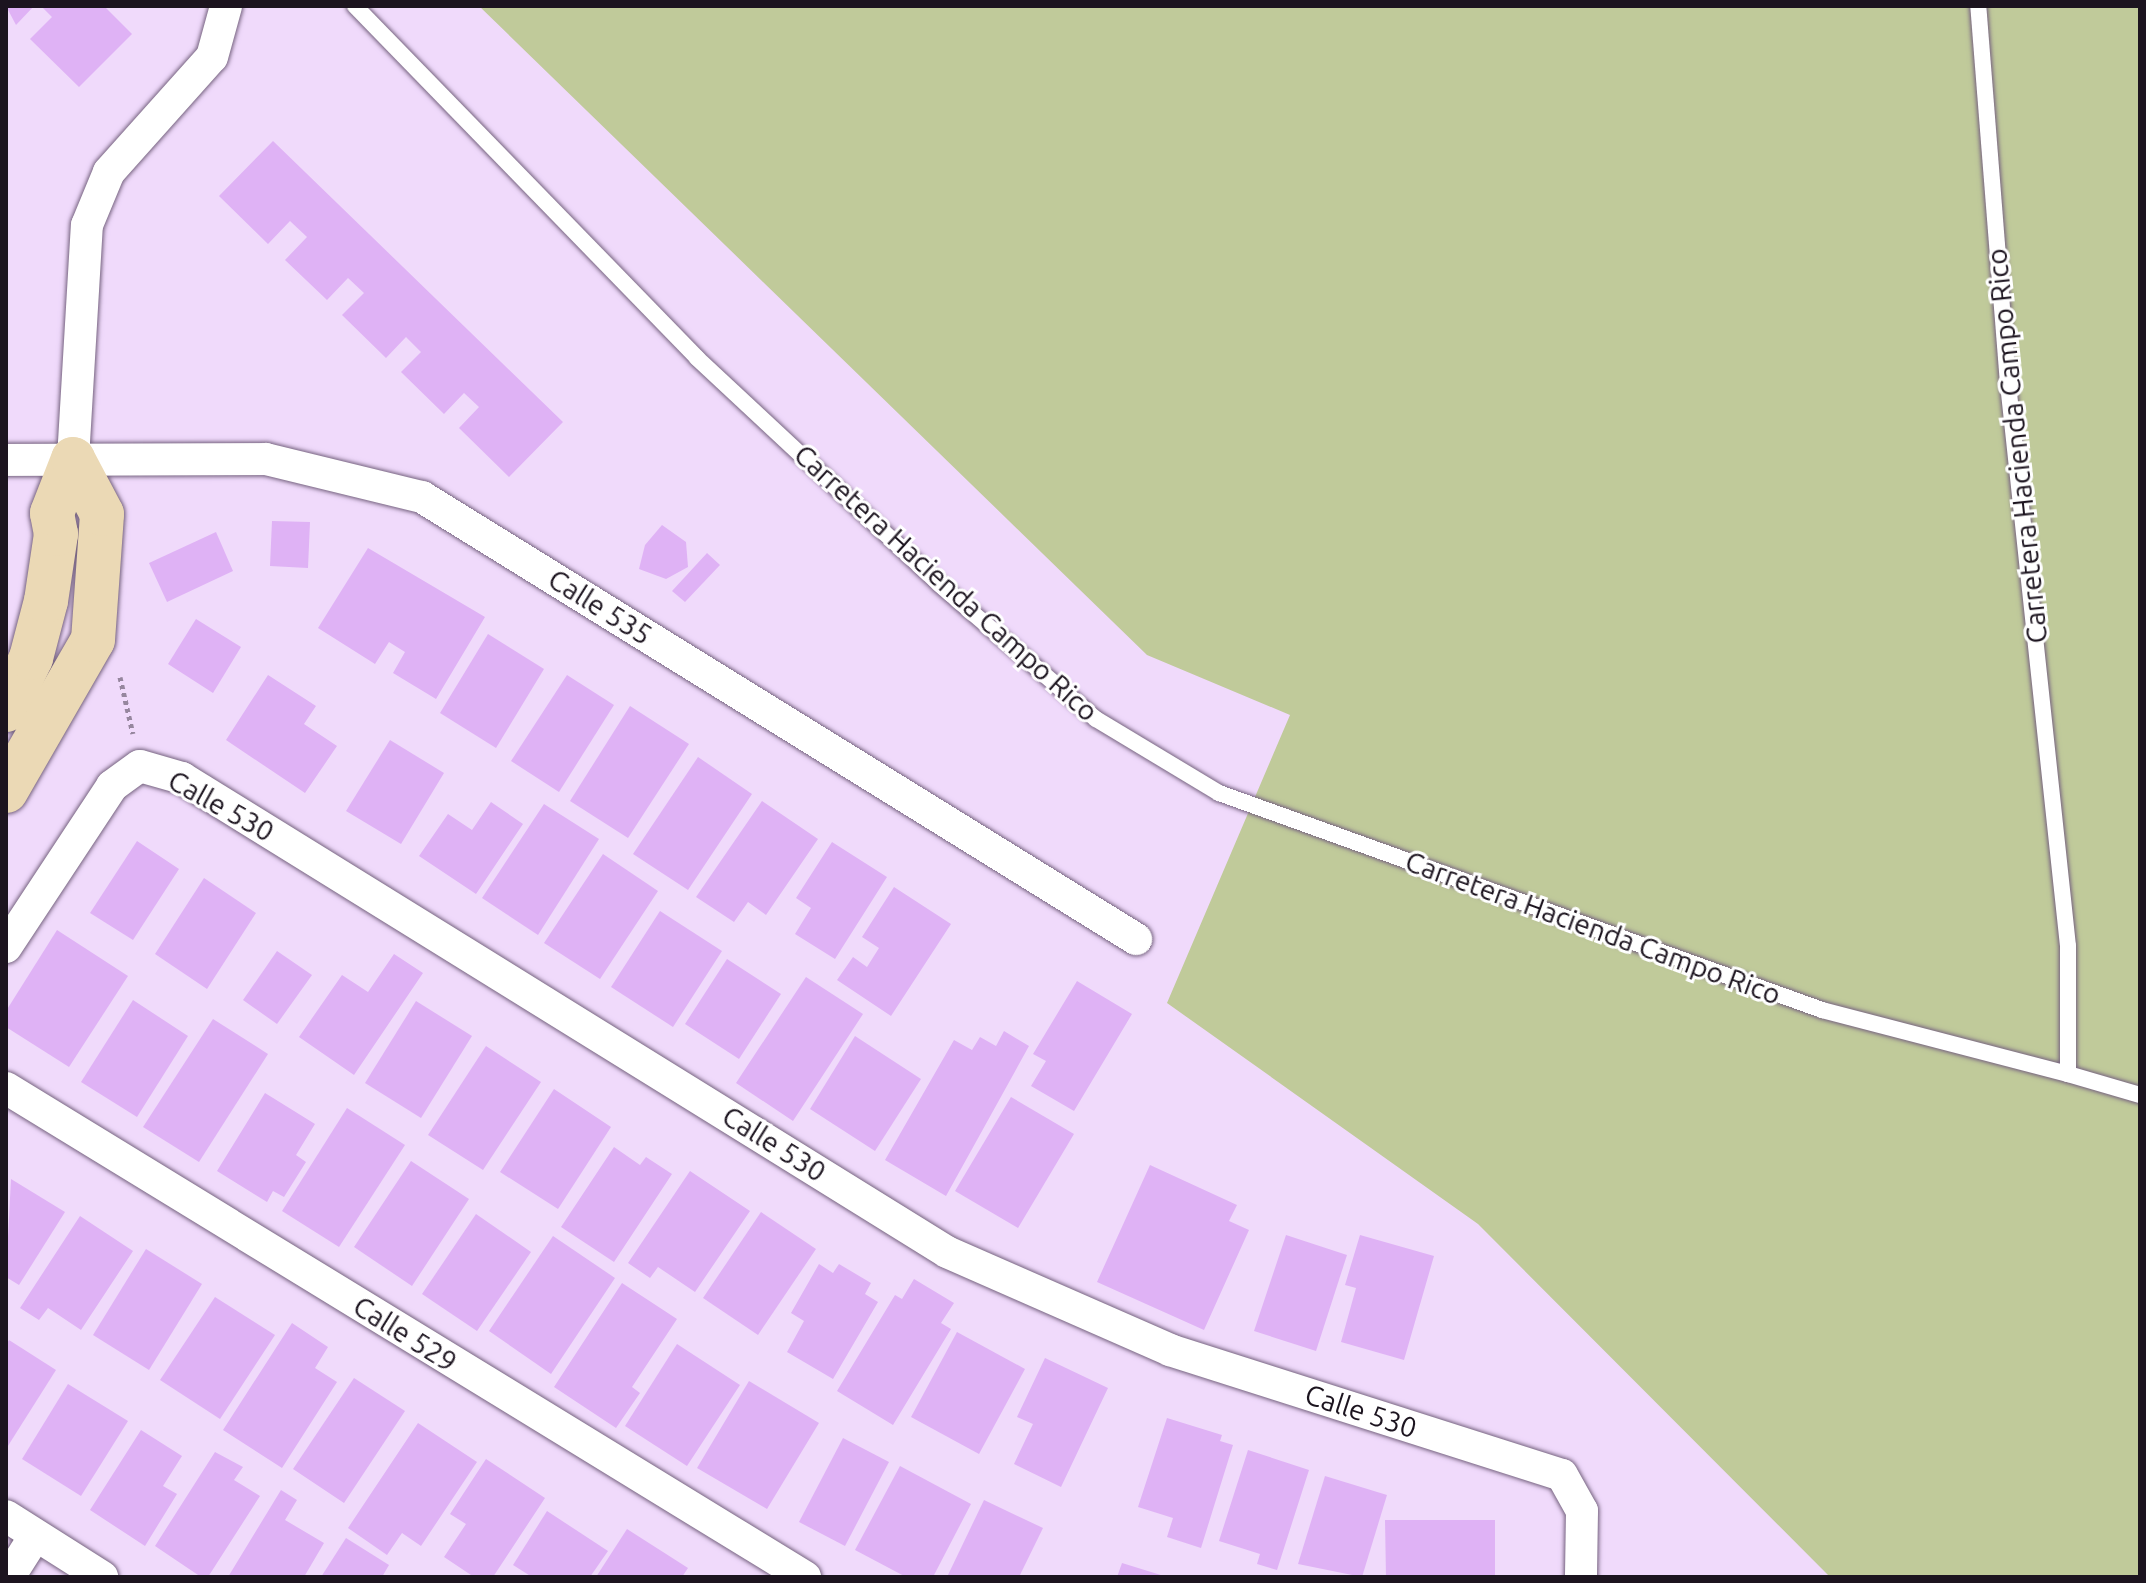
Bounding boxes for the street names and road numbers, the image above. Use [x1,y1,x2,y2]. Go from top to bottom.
street label: Carretera Hacienda Campo Rico [1980,247,2054,645]
street label: Carretera Hacienda Campo Rico [787,438,1105,728]
street label: Calle 535 [542,562,658,652]
street label: Calle 530 [162,763,280,849]
street label: Carretera Hacienda Campo Rico [1401,844,1785,1012]
street label: Calle 530 [716,1099,832,1189]
street label: Calle 529 [347,1289,463,1379]
street label: Calle 530 [1301,1377,1421,1445]

